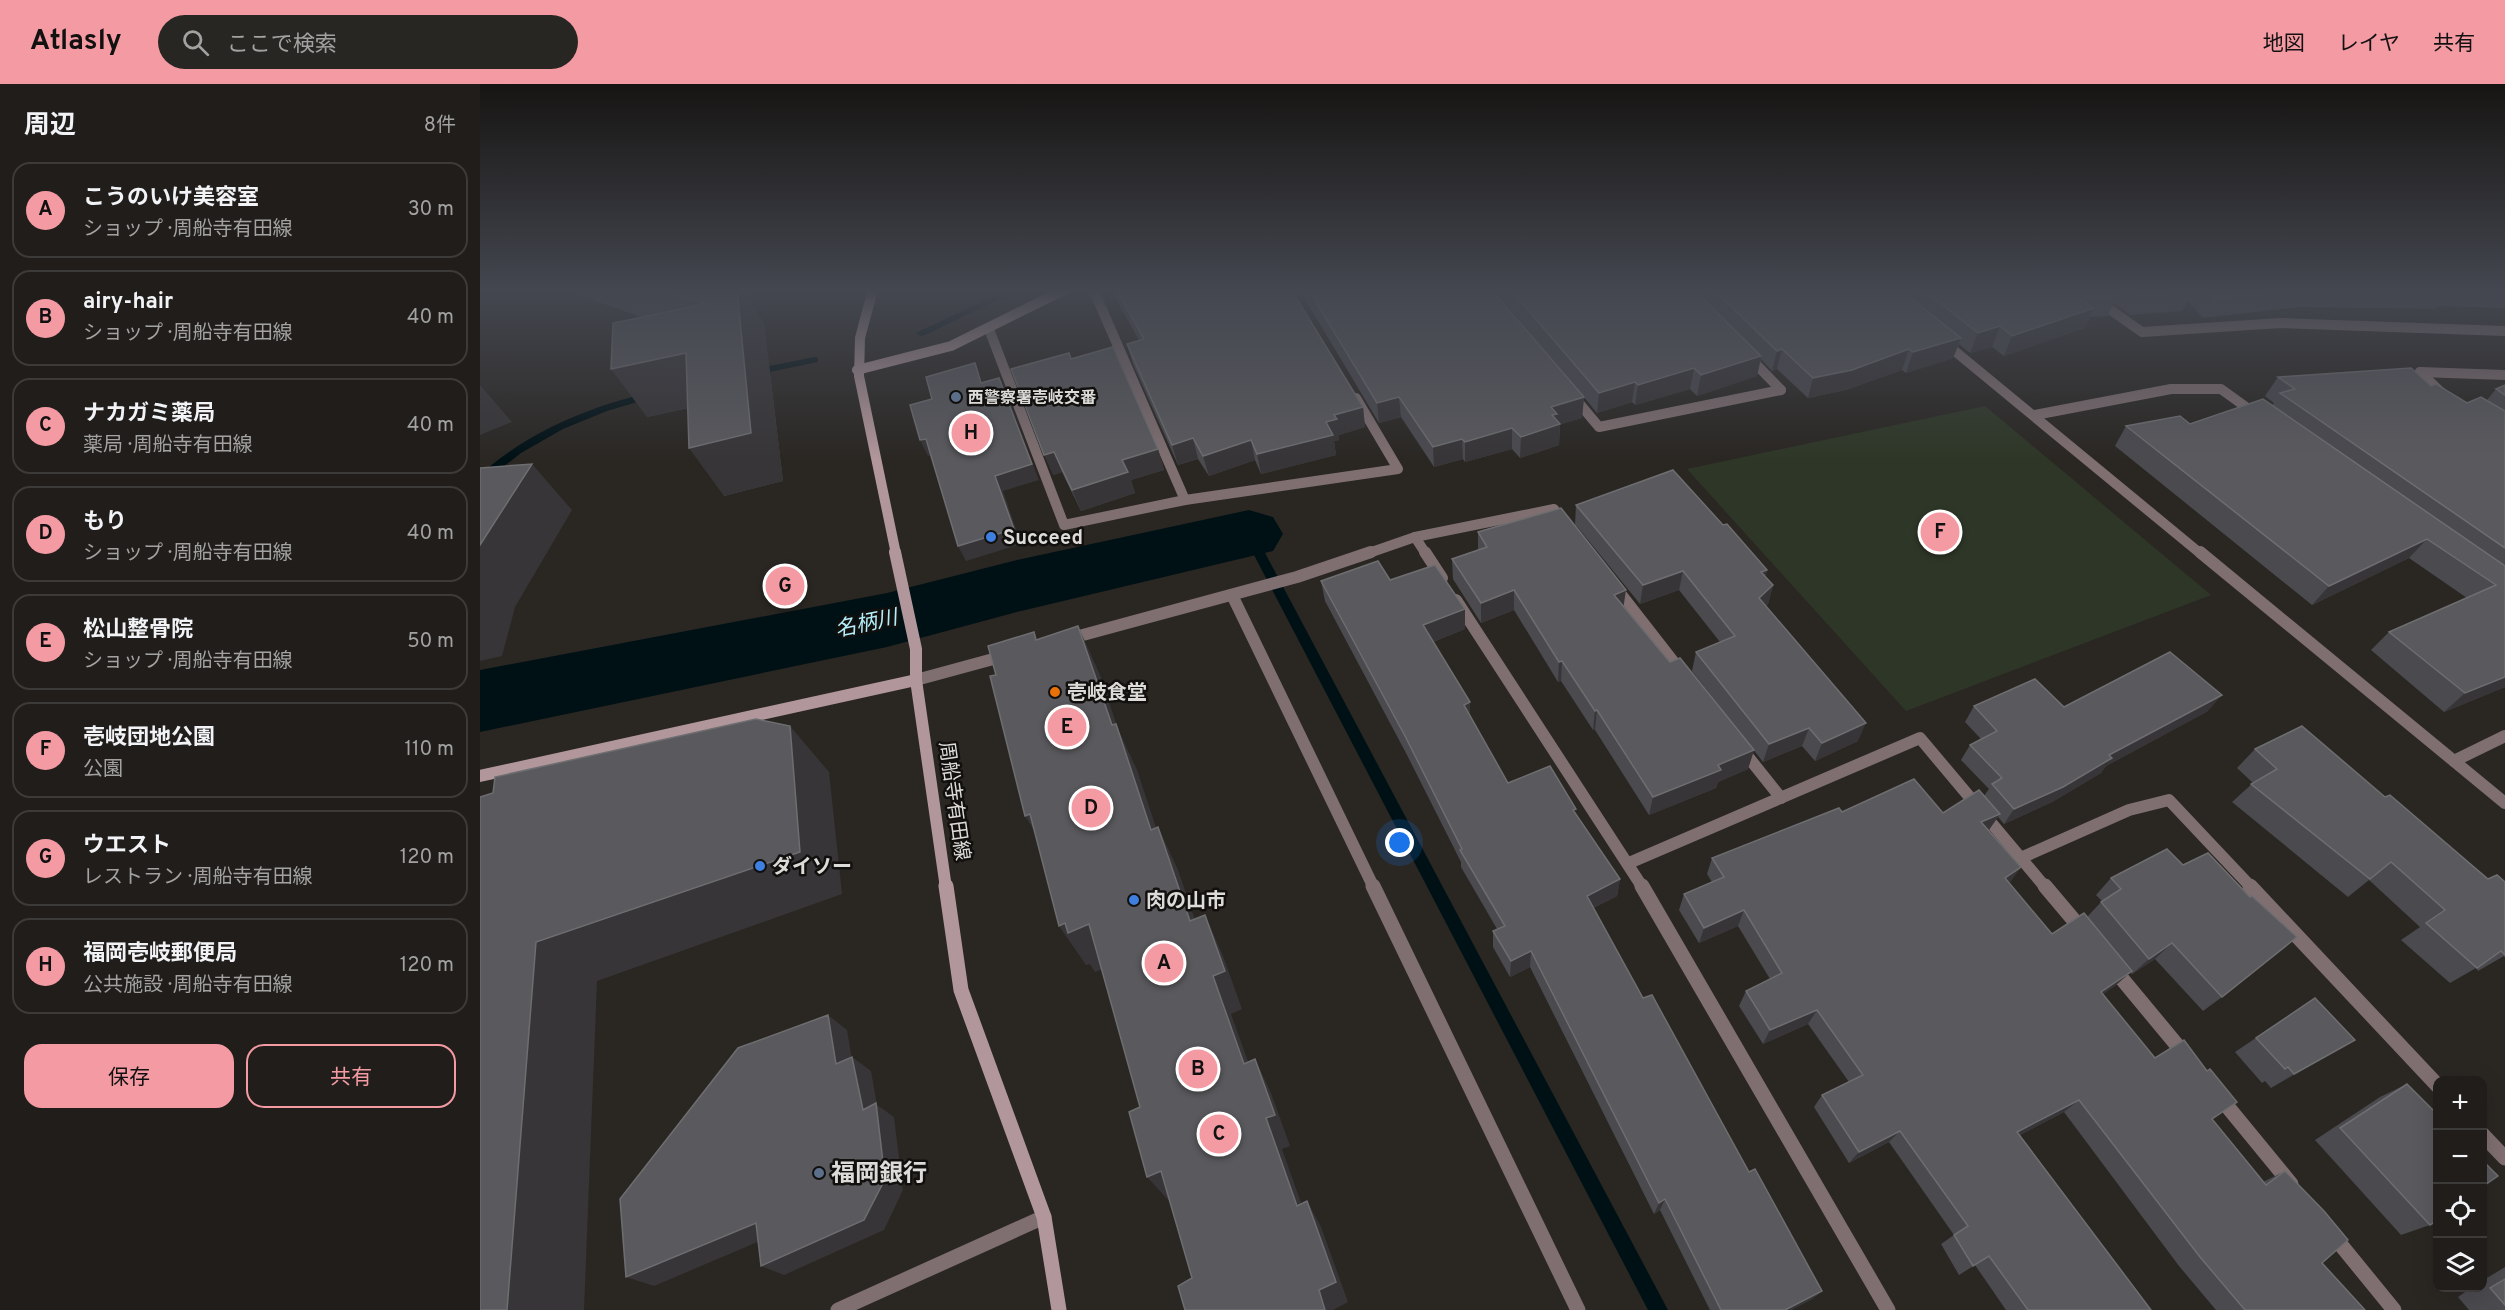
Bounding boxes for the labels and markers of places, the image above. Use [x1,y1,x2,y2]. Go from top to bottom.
place label: 西警察署壱岐交番 [968,389,1096,409]
marker: 西警察署壱岐交番 [949,390,963,404]
pin: H [952,410,990,456]
pin: F [1920,510,1960,554]
place label: Succeed [1003,526,1083,552]
marker: Succeed [984,530,998,544]
pin: G [766,564,804,608]
place label: 壱岐食堂 [1067,681,1147,707]
marker: 壱岐食堂 [1048,685,1062,699]
pin: E [1048,704,1086,750]
pin: D [1072,786,1110,830]
place label: ダイソー [772,855,852,881]
marker: ダイソー [753,859,767,873]
place label: 肉の山市 [1146,889,1226,915]
marker: 肉の山市 [1127,893,1141,907]
pin: A [1144,940,1184,986]
pin: B [1178,1046,1218,1092]
pin: C [1200,1112,1238,1156]
place label: 福岡銀行 [831,1160,927,1190]
marker: 福岡銀行 [812,1166,826,1180]

